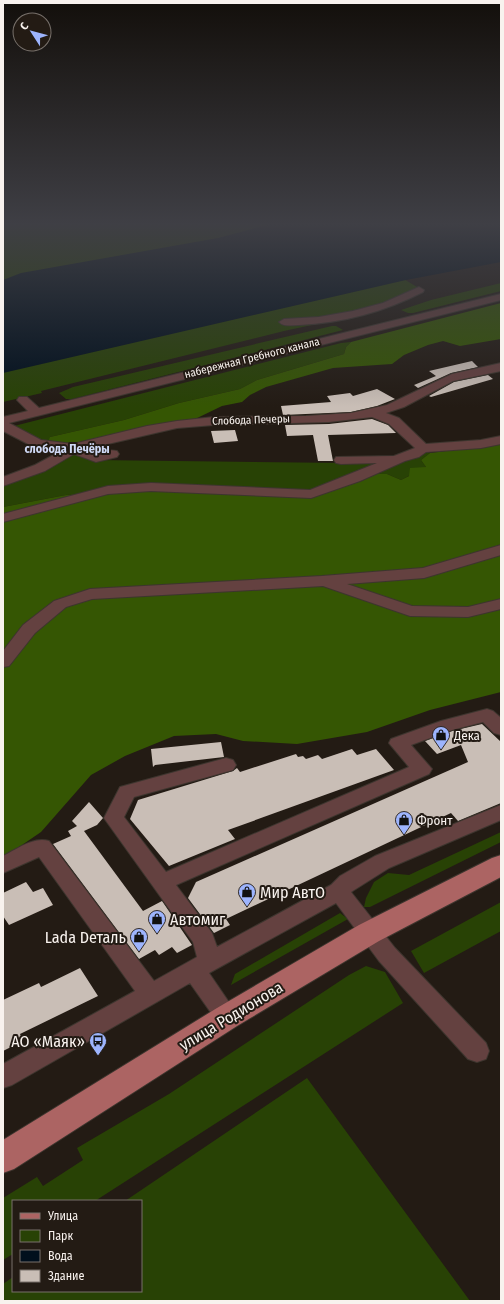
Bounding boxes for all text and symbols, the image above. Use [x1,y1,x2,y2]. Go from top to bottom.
north arrow [12,12,52,52]
text: С [17,20,31,33]
street label: набережная Гребного канала [183,335,321,381]
street label: Слобода Печеры [212,412,290,428]
district label: слобода Печёры [24,442,110,456]
shop icon: Дека [431,725,451,750]
place label: Дека [453,728,480,743]
shop icon: Фронт [394,810,414,835]
place label: Фронт [417,813,453,828]
shop icon: Мир АвтО [237,882,257,907]
place label: Мир АвтО [260,883,325,902]
shop icon: Автомиг [147,909,167,934]
place label: Автомиг [170,910,226,929]
shop icon: Lada Dеталь [129,927,149,952]
place label: Lada Dеталь [45,928,126,947]
street label: улица Родионова [176,977,286,1054]
bus stop icon: АО «Маяк» [88,1031,108,1056]
place label: АО «Маяк» [11,1032,85,1051]
legend [12,1200,142,1292]
text: Улица [47,1209,78,1223]
text: Парк [48,1229,74,1243]
text: Вода [48,1249,73,1263]
text: Здание [48,1269,84,1283]

